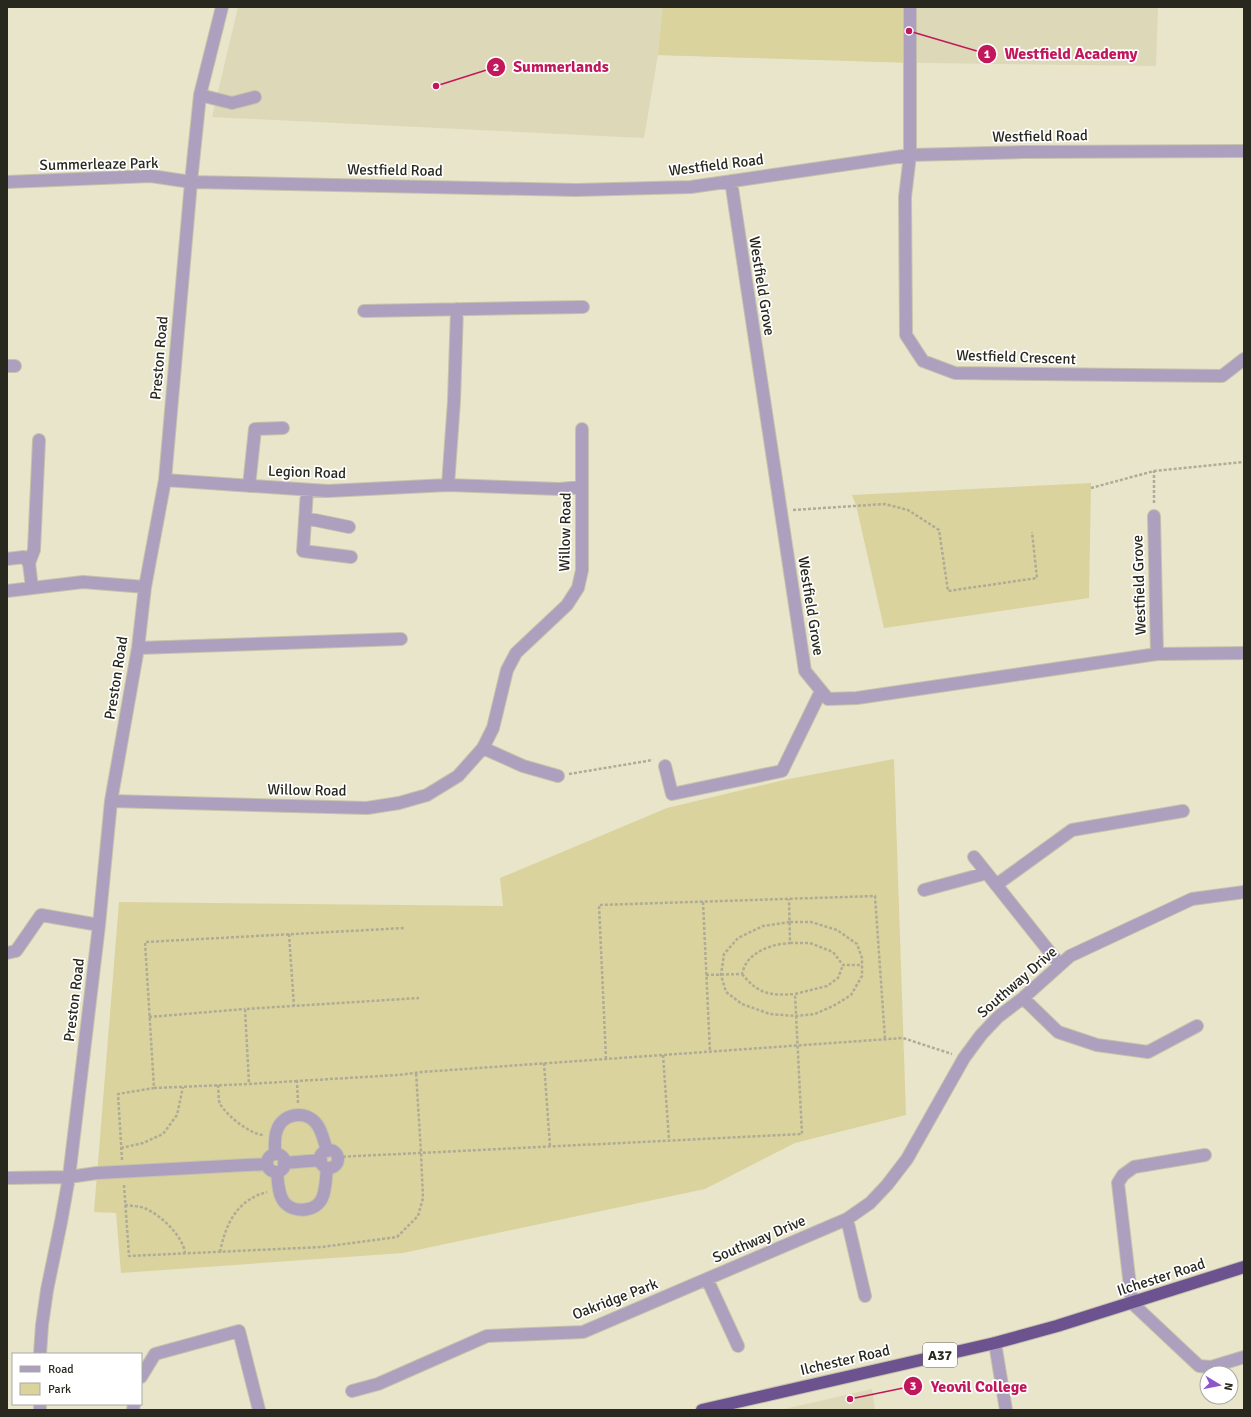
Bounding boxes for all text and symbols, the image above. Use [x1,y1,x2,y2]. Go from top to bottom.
callout: Westfield Academy [977,40,1146,68]
text: Westfield Academy [1004,44,1138,64]
text: 1 [984,47,991,62]
callout: Summerlands [486,53,617,81]
text: Summerlands [513,57,609,77]
text: 2 [493,60,499,75]
street label: Westfield Road [992,126,1088,146]
street label: Westfield Road [667,150,765,180]
street label: Summerleaze Park [39,154,159,174]
street label: Westfield Road [347,160,443,180]
street label: Westfield Grove [745,235,779,337]
street label: Preston Road [146,315,172,401]
street label: Westfield Crescent [956,346,1076,368]
street label: Legion Road [268,462,346,482]
street label: Willow Road [555,492,575,572]
street label: Westfield Grove [1128,535,1150,635]
street label: Westfield Grove [794,555,828,657]
street label: Preston Road [101,635,131,721]
street label: Willow Road [267,780,347,800]
street label: Southway Drive [974,943,1060,1021]
street label: Preston Road [60,957,88,1043]
street label: Southway Drive [710,1211,808,1267]
street label: Ilchester Road [1115,1254,1207,1300]
street label: Oakridge Park [570,1274,661,1324]
street label: Ilchester Road [798,1341,892,1379]
road number: A37 [923,1343,957,1367]
legend [12,1353,142,1405]
text: Road [48,1362,74,1377]
north arrow [1199,1365,1239,1405]
callout: Yeovil College [903,1372,1036,1400]
text: Yeovil College [930,1377,1027,1397]
text: 3 [910,1379,916,1394]
text: Park [48,1382,71,1397]
text: N [1221,1382,1235,1392]

